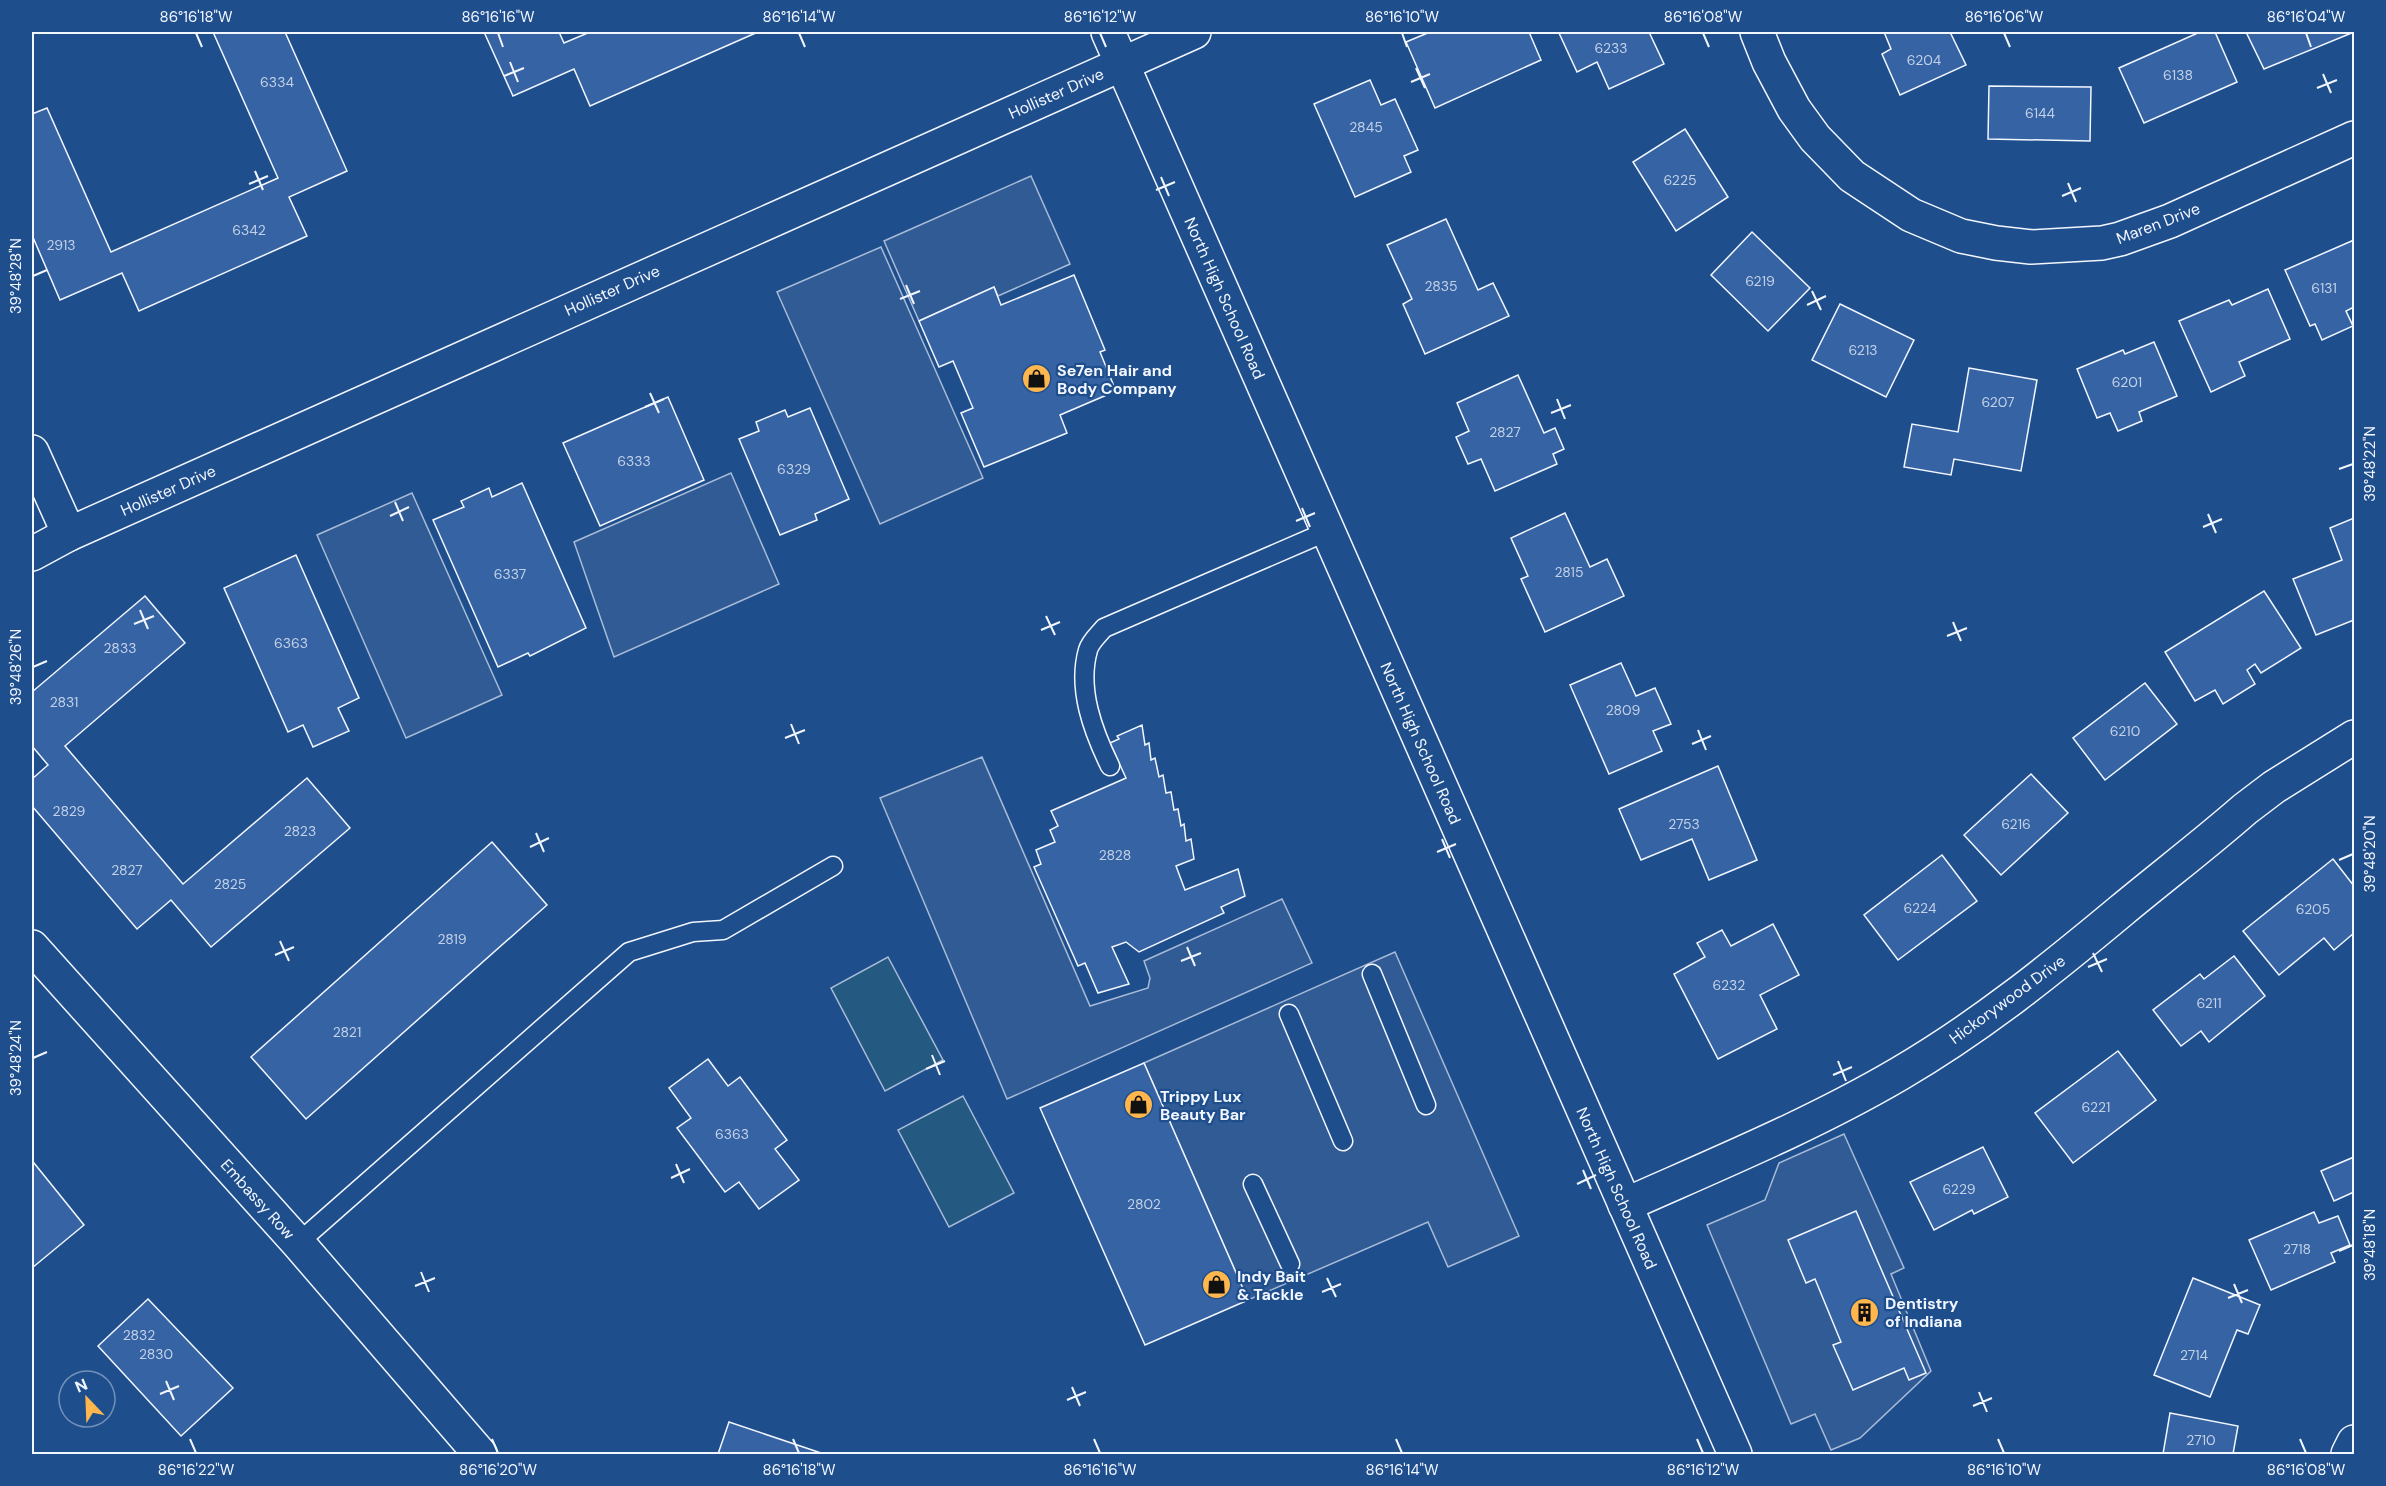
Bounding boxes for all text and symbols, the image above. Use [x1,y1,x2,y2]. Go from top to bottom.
text: 86°16'18"W [160,7,233,27]
text: 86°16'16"W [461,7,535,27]
text: 86°16'14"W [763,7,836,27]
text: 86°16'12"W [1064,7,1137,27]
text: 86°16'10"W [1365,7,1439,27]
text: 86°16'08"W [1664,7,1743,27]
text: 86°16'06"W [1965,7,2044,27]
text: 86°16'04"W [2267,7,2346,27]
house number: 6233 [1594,39,1628,57]
house number: 6204 [1907,51,1942,69]
street label: Hollister Drive [1005,63,1107,124]
house number: 6138 [2163,66,2193,84]
house number: 6334 [260,73,294,91]
house number: 6144 [2025,104,2056,122]
house number: 2845 [1349,118,1383,136]
house number: 6225 [1663,171,1697,189]
street label: Maren Drive [2113,198,2203,249]
street label: North High School Road [1179,214,1270,382]
house number: 6342 [232,221,266,239]
house number: 2913 [46,236,76,254]
text: 39°48'28"N [6,238,26,314]
street label: Hollister Drive [561,260,663,321]
house number: 6219 [1745,272,1775,290]
house number: 2835 [1424,277,1458,295]
house number: 6131 [2311,279,2337,297]
house number: 6213 [1848,341,1878,359]
place label: Se7en Hair and Body Company [1057,360,1177,399]
shop icon: Se7en Hair and Body Company [1020,363,1052,395]
house number: 6201 [2112,373,2142,391]
house number: 6207 [1981,393,2015,411]
house number: 2827 [1489,423,1521,441]
text: 39°48'22"N [2360,426,2380,502]
house number: 6333 [617,452,651,470]
street label: Hollister Drive [117,460,219,521]
house number: 6329 [777,460,811,478]
house number: 2815 [1555,563,1583,581]
house number: 6337 [494,565,526,583]
text: 39°48'26"N [6,629,26,705]
house number: 6363 [274,634,308,652]
house number: 2833 [104,639,136,657]
street label: North High School Road [1375,659,1466,827]
house number: 2831 [50,693,78,711]
house number: 2809 [1606,701,1641,719]
house number: 6210 [2110,722,2140,740]
house number: 2829 [53,802,86,820]
house number: 2753 [1668,815,1700,833]
house number: 6216 [2001,815,2031,833]
text: 39°48'20"N [2360,815,2380,893]
house number: 2823 [284,822,316,840]
house number: 2828 [1099,846,1131,864]
house number: 2827 [111,861,143,879]
house number: 2825 [214,875,246,893]
house number: 6224 [1904,899,1937,917]
house number: 6205 [2296,900,2330,918]
house number: 2819 [437,930,467,948]
street label: Hickorywood Drive [1945,950,2070,1049]
house number: 6232 [1713,976,1745,994]
house number: 6211 [2196,994,2222,1012]
text: 39°48'24"N [6,1020,26,1096]
house number: 2821 [333,1023,361,1041]
place label: Trippy Lux Beauty Bar [1160,1086,1246,1125]
shop icon: Trippy Lux Beauty Bar [1123,1089,1155,1121]
house number: 6221 [2082,1098,2110,1116]
street label: North High School Road [1571,1104,1662,1272]
house number: 6363 [715,1125,749,1143]
street label: Embassy Row [216,1155,299,1244]
house number: 6229 [1942,1180,1976,1198]
house number: 2802 [1127,1195,1161,1213]
text: 39°48'18"N [2360,1209,2380,1281]
house number: 2718 [2283,1240,2311,1258]
place label: Indy Bait & Tackle [1237,1266,1306,1305]
shop icon: Indy Bait & Tackle [1200,1269,1232,1301]
place label: Dentistry of Indiana [1885,1293,1962,1332]
building icon: Dentistry of Indiana [1848,1296,1880,1328]
house number: 2832 [123,1326,155,1344]
house number: 2830 [139,1345,173,1363]
house number: 2714 [2180,1346,2209,1364]
north arrow [57,1369,117,1429]
text: N [72,1374,91,1398]
house number: 2710 [2186,1431,2216,1449]
text: 86°16'22"W [158,1460,235,1480]
text: 86°16'20"W [459,1460,537,1480]
text: 86°16'18"W [763,1460,836,1480]
text: 86°16'16"W [1063,1460,1137,1480]
text: 86°16'14"W [1366,1460,1439,1480]
text: 86°16'12"W [1667,1460,1740,1480]
text: 86°16'10"W [1967,1460,2041,1480]
text: 86°16'08"W [2267,1460,2346,1480]

